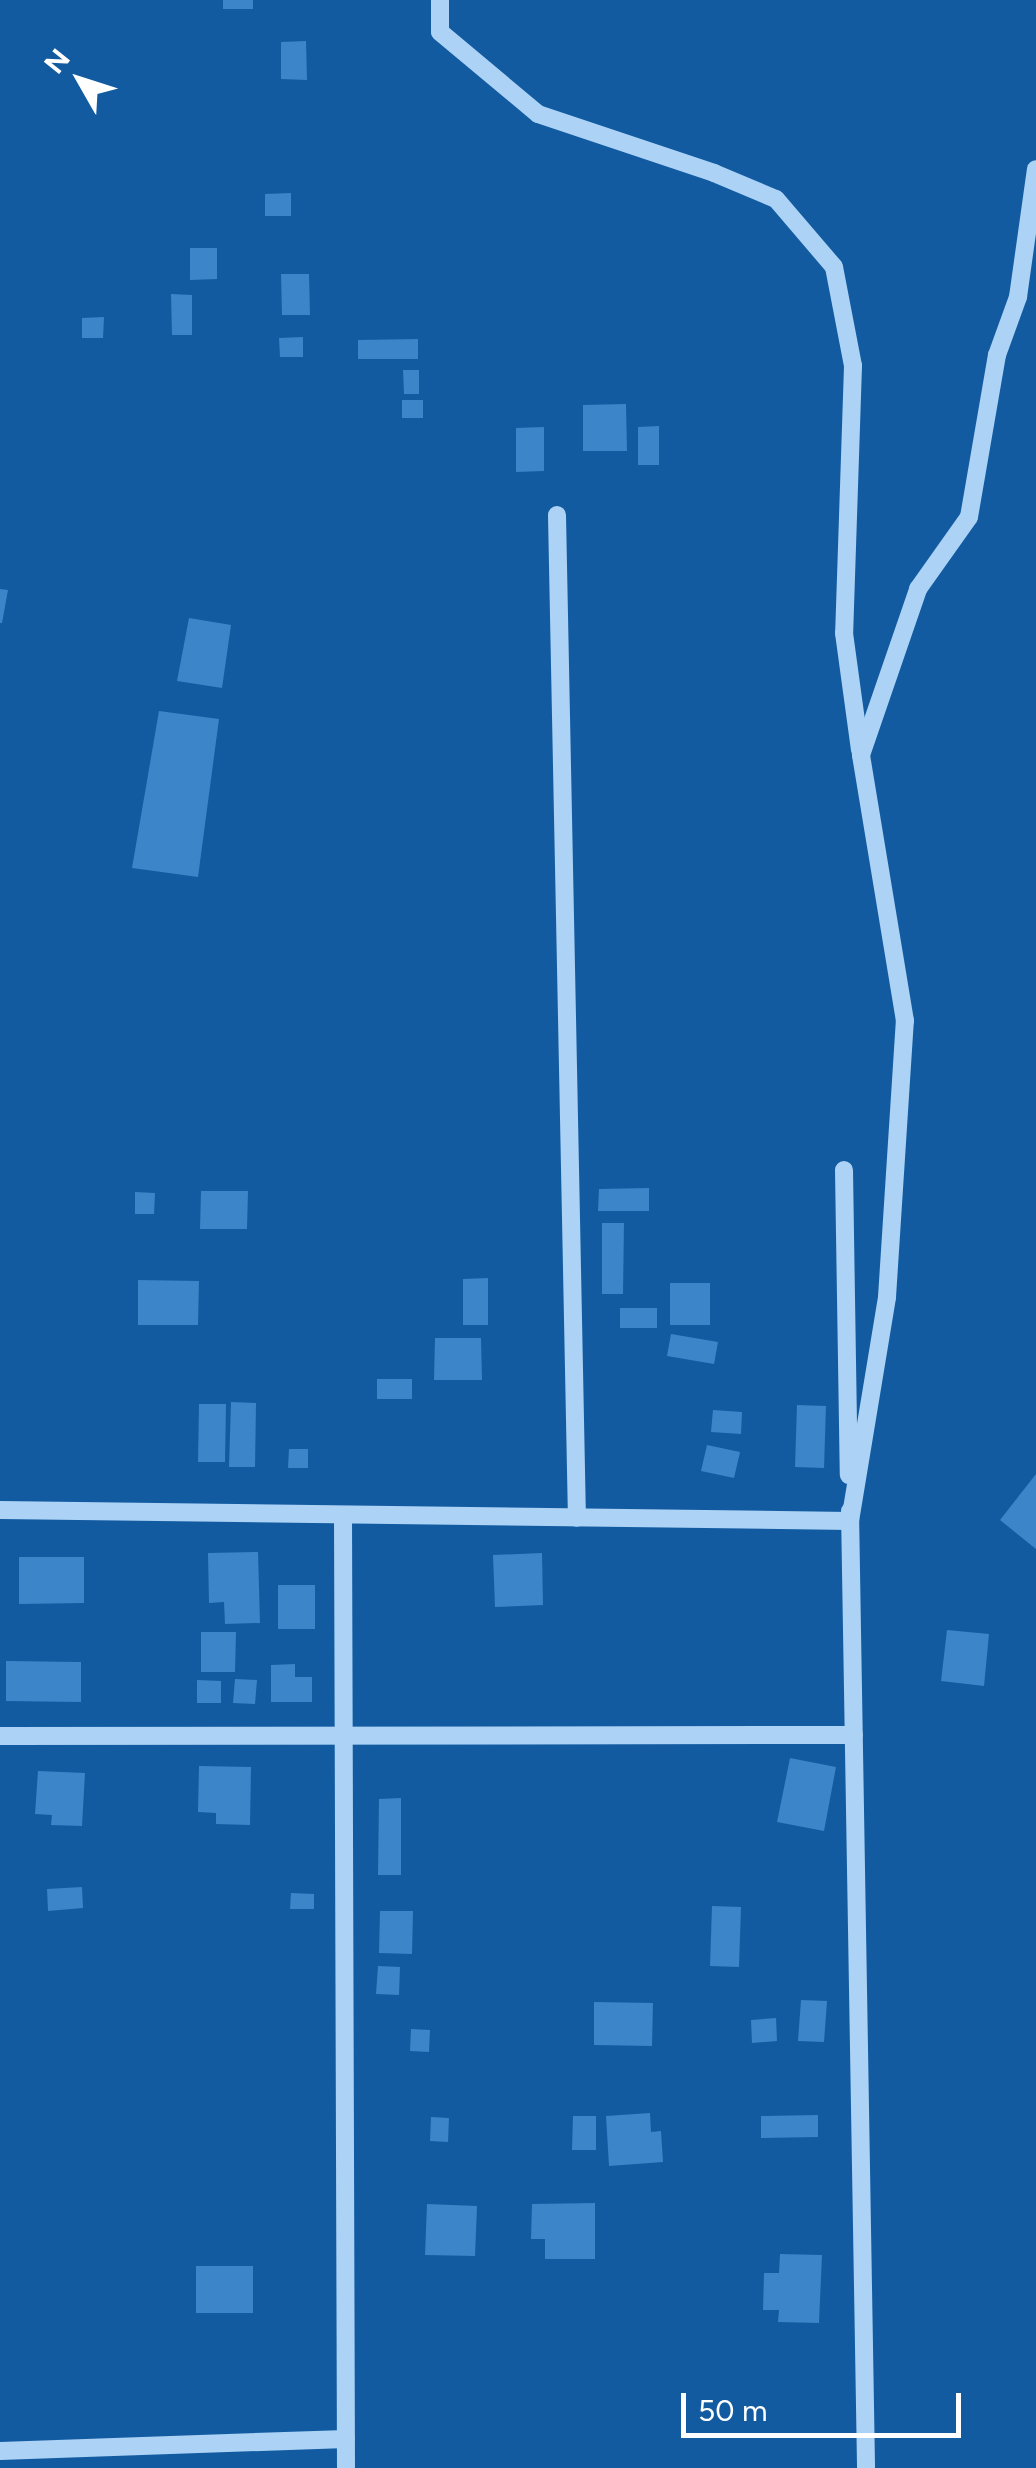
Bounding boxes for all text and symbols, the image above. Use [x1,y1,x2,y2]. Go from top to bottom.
north arrow [30,30,130,130]
text: N [37,42,77,80]
scale bar [686,2373,966,2435]
text: 50 m [698,2392,767,2429]

